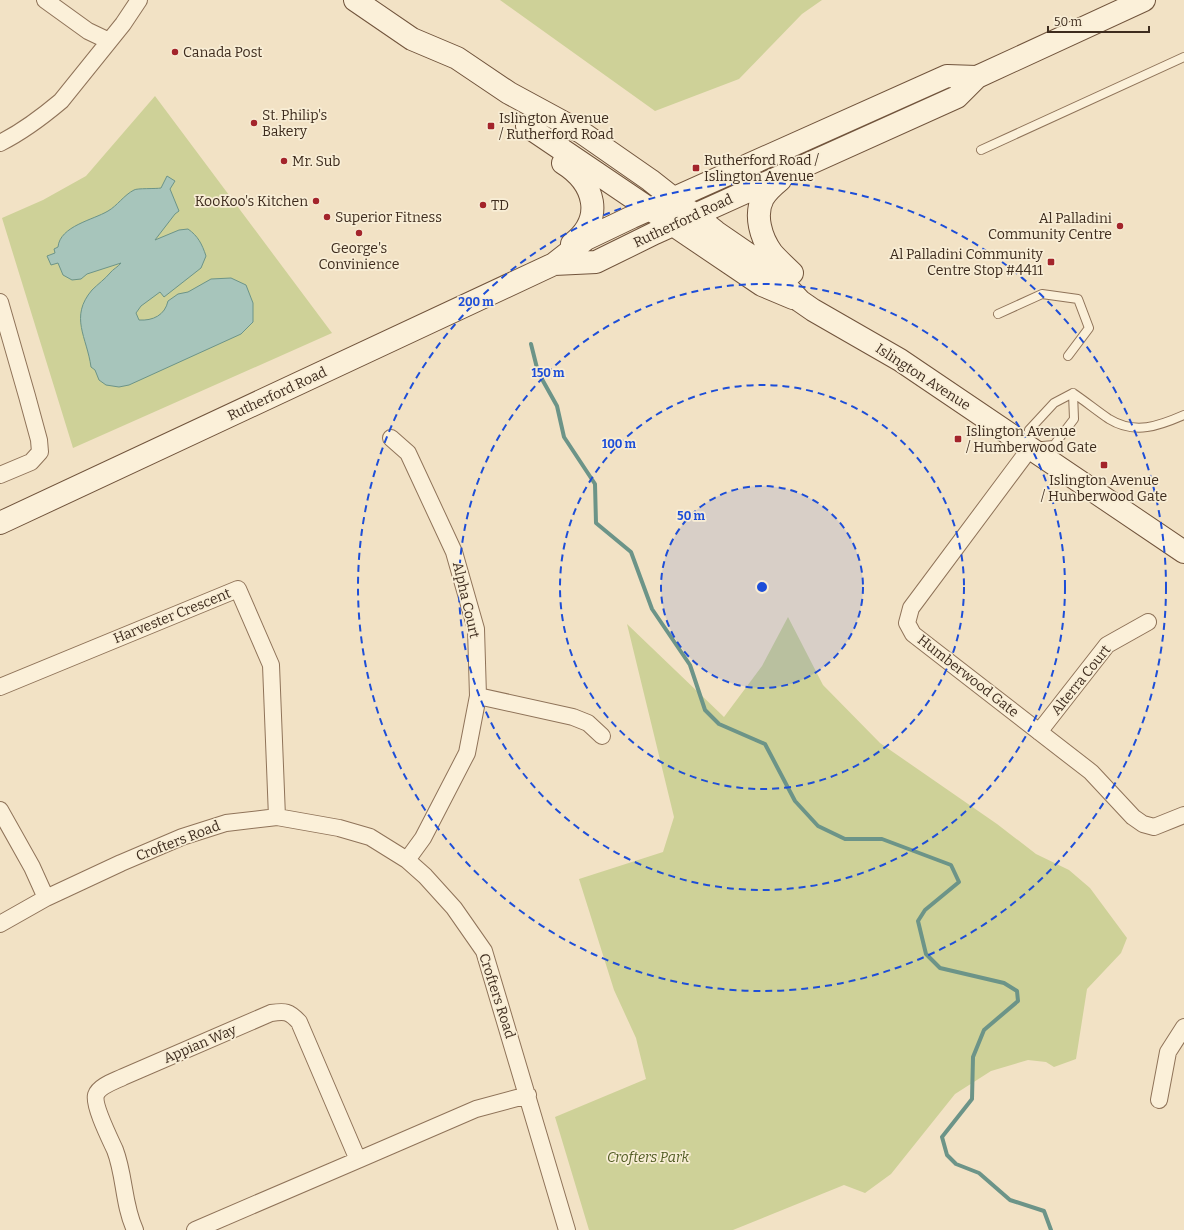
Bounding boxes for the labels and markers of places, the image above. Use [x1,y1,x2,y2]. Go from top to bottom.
place label: Canada Post [183,44,262,61]
marker: Canada Post [170,47,180,57]
place label: St. Philip's Bakery [262,107,327,140]
place label: Islington Avenue / Rutherford Road [499,110,614,143]
marker: St. Philip's Bakery [249,118,259,128]
marker: Islington Avenue / Rutherford Road [486,121,496,131]
place label: Rutherford Road / Islington Avenue [704,152,819,185]
place label: Mr. Sub [292,153,340,170]
marker: Mr. Sub [279,156,289,166]
marker: Rutherford Road / Islington Avenue [691,163,701,173]
place label: KooKoo's Kitchen [195,193,308,210]
marker: KooKoo's Kitchen [311,196,321,206]
place label: TD [491,197,509,214]
marker: TD [478,200,488,210]
place label: Superior Fitness [335,209,442,226]
place label: Al Palladini Community Centre [988,210,1112,243]
marker: Superior Fitness [322,212,332,222]
marker: Al Palladini Community Centre [1115,221,1125,231]
marker: George's Convinience [354,228,364,238]
place label: George's Convinience [319,240,399,273]
place label: Al Palladini Community Centre Stop #4411 [889,246,1044,279]
marker: Al Palladini Community Centre Stop #4411 [1046,257,1056,267]
place label: Islington Avenue / Humberwood Gate [966,423,1097,456]
marker: Islington Avenue / Humberwood Gate [953,434,963,444]
marker: Islington Avenue / Hunberwood Gate [1099,460,1109,470]
place label: Islington Avenue / Hunberwood Gate [1041,472,1167,505]
centre of rings [755,580,769,594]

